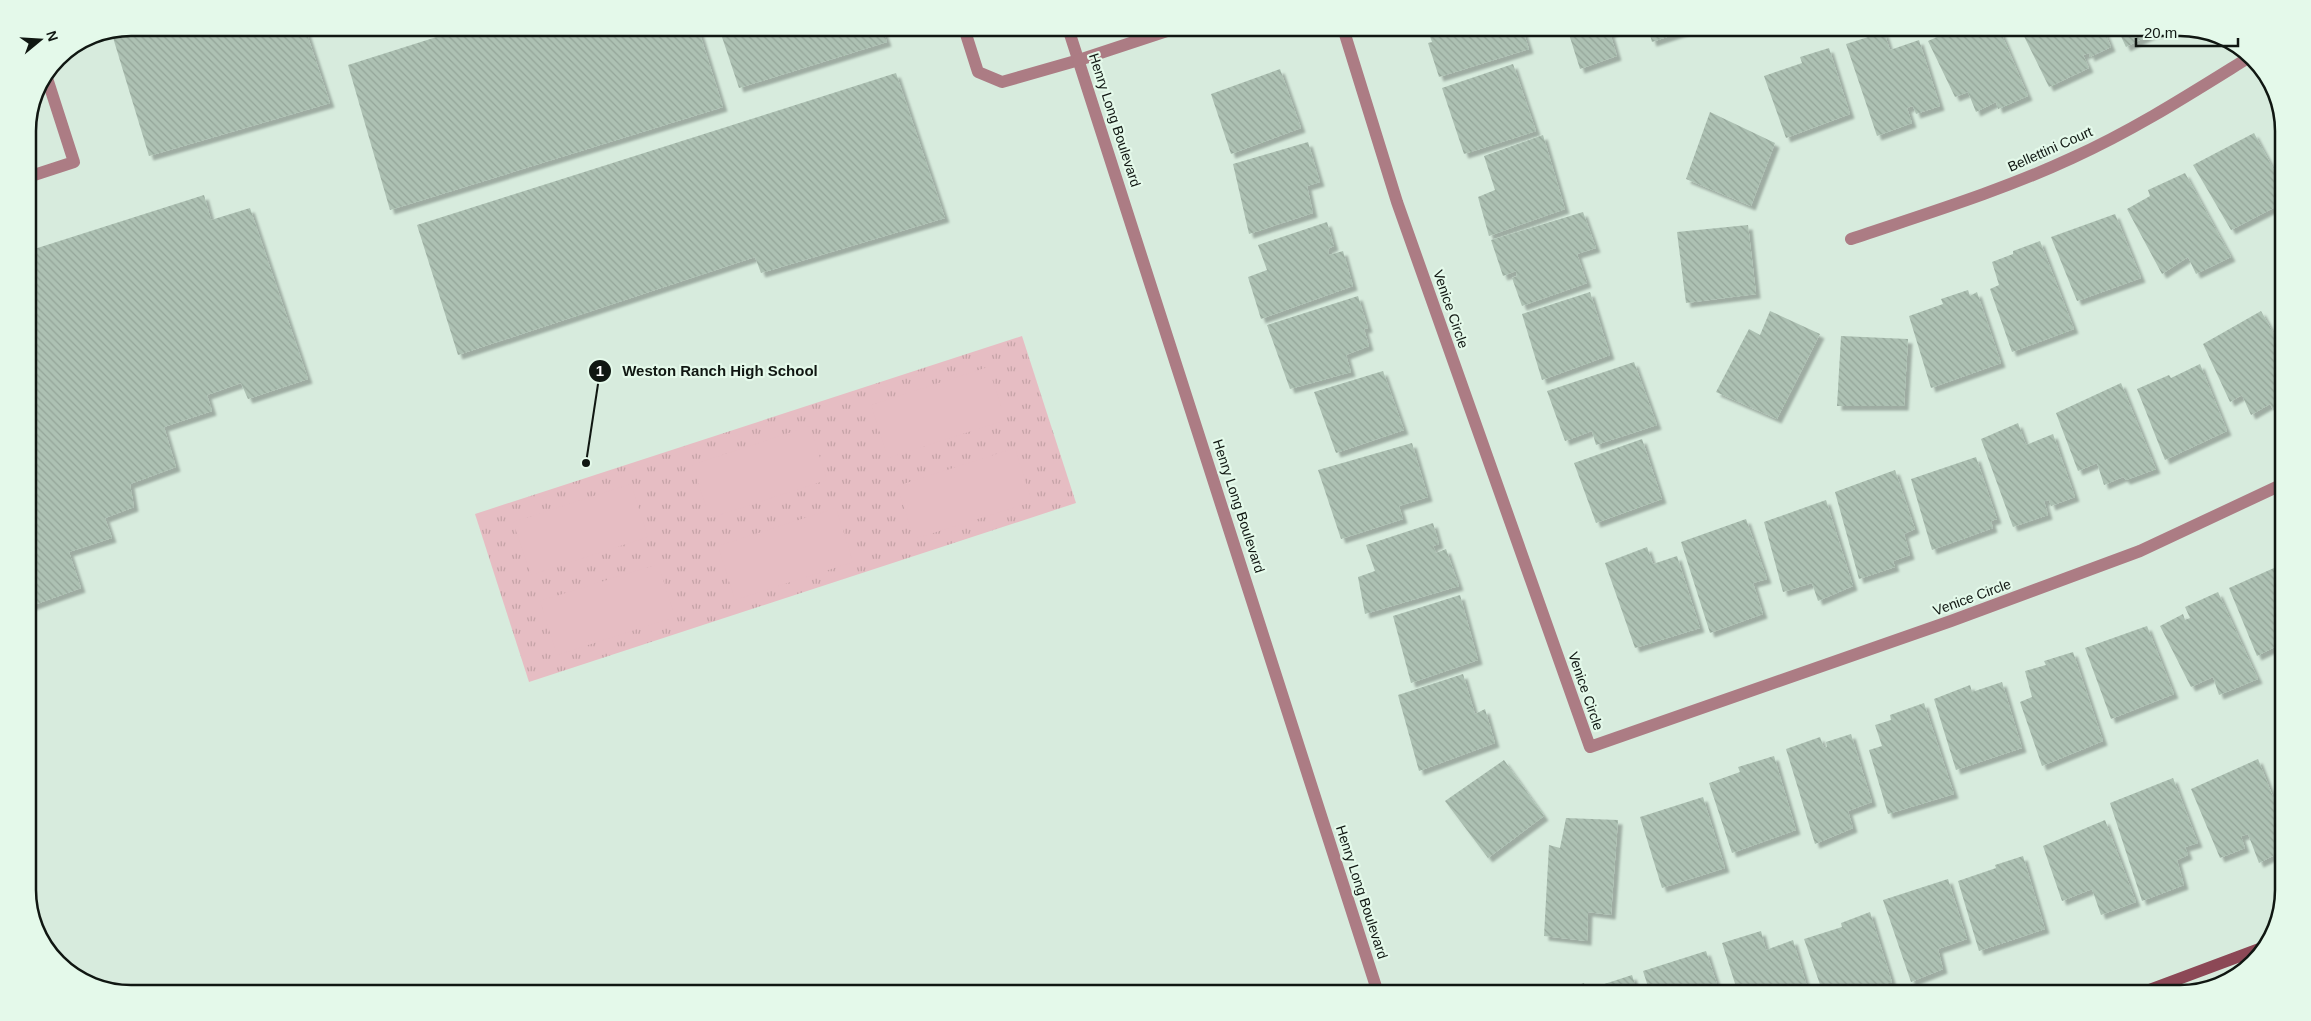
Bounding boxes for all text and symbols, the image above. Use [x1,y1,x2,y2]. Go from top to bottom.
north arrow [15,15,65,65]
scale bar [2136,15,2238,47]
text: 20 m [2144,24,2177,41]
text: N [43,29,62,43]
street label: Henry Long Boulevard [1086,51,1144,189]
street label: Bellettini Court [2005,123,2095,175]
street label: Venice Circle [1430,268,1472,350]
callout: Weston Ranch High School [587,356,828,386]
text: 1 [596,362,604,379]
text: Weston Ranch High School [622,362,818,379]
street label: Henry Long Boulevard [1210,437,1268,575]
street label: Venice Circle [1931,575,2013,618]
street label: Venice Circle [1565,650,1607,732]
street label: Henry Long Boulevard [1333,823,1391,961]

